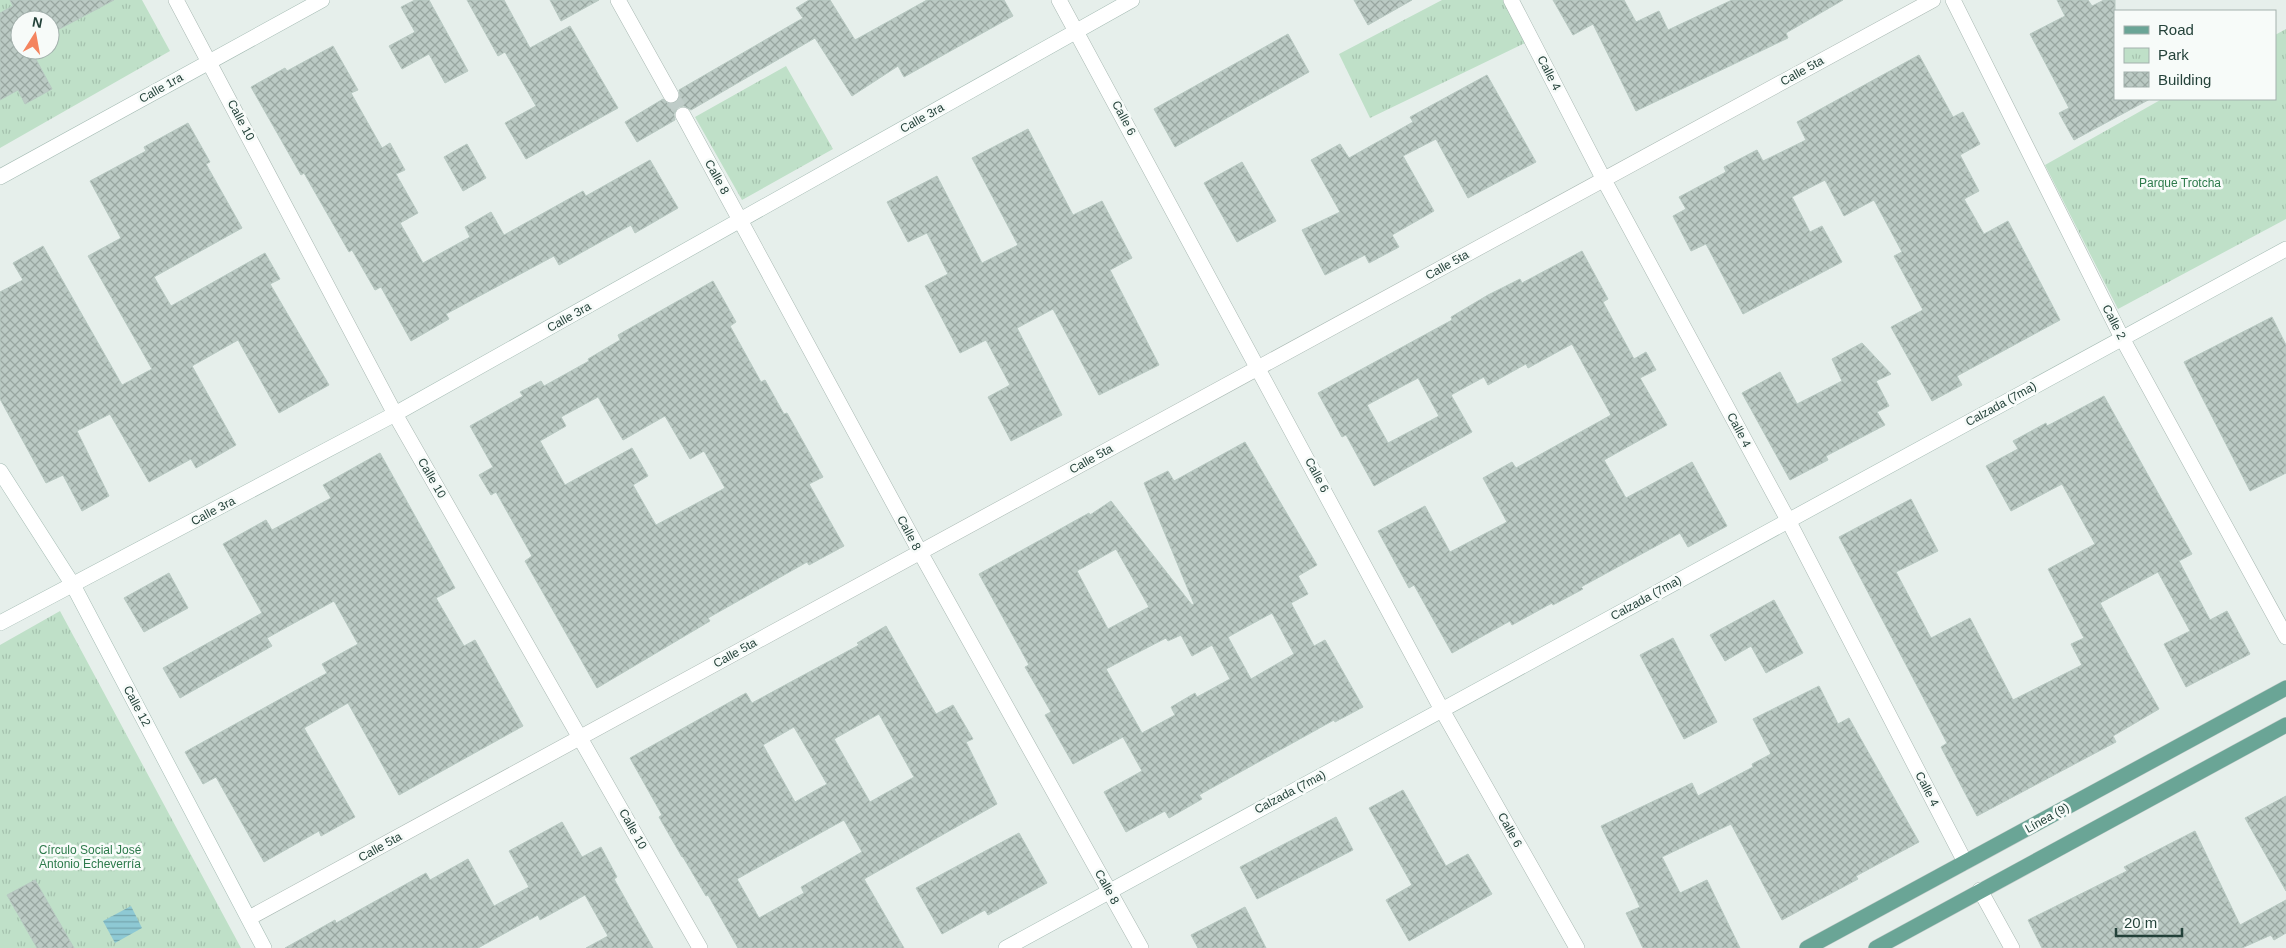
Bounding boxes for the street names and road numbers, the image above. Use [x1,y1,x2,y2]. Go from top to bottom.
street label: Calle 4 [1534,53,1564,93]
street label: Calle 5ta [1778,53,1826,89]
street label: Calle 1ra [137,70,186,106]
street label: Calle 10 [224,97,258,143]
street label: Calle 6 [1109,98,1139,138]
street label: Calle 3ra [898,100,947,136]
street label: Calle 8 [702,157,732,197]
street label: Calle 5ta [1423,247,1471,283]
street label: Calle 3ra [545,299,594,335]
street label: Calle 2 [2099,302,2129,342]
street label: Calzada (7ma) [1963,379,2039,429]
street label: Calle 4 [1724,410,1754,450]
street label: Calle 5ta [1067,441,1115,477]
street label: Calle 10 [415,455,449,501]
street label: Calle 6 [1302,455,1332,495]
street label: Calle 3ra [189,493,238,528]
street label: Calle 8 [894,513,924,553]
street label: Calzada (7ma) [1608,573,1684,623]
street label: Calle 5ta [711,635,759,671]
street label: Calle 12 [120,683,154,729]
street label: Calzada (7ma) [1252,767,1328,817]
street label: Calle 4 [1912,769,1942,809]
street label: Línea (9) [2023,800,2071,836]
street label: Calle 10 [616,806,650,852]
street label: Calle 6 [1495,810,1525,850]
street label: Calle 5ta [356,829,404,865]
street label: Calle 8 [1092,867,1122,907]

